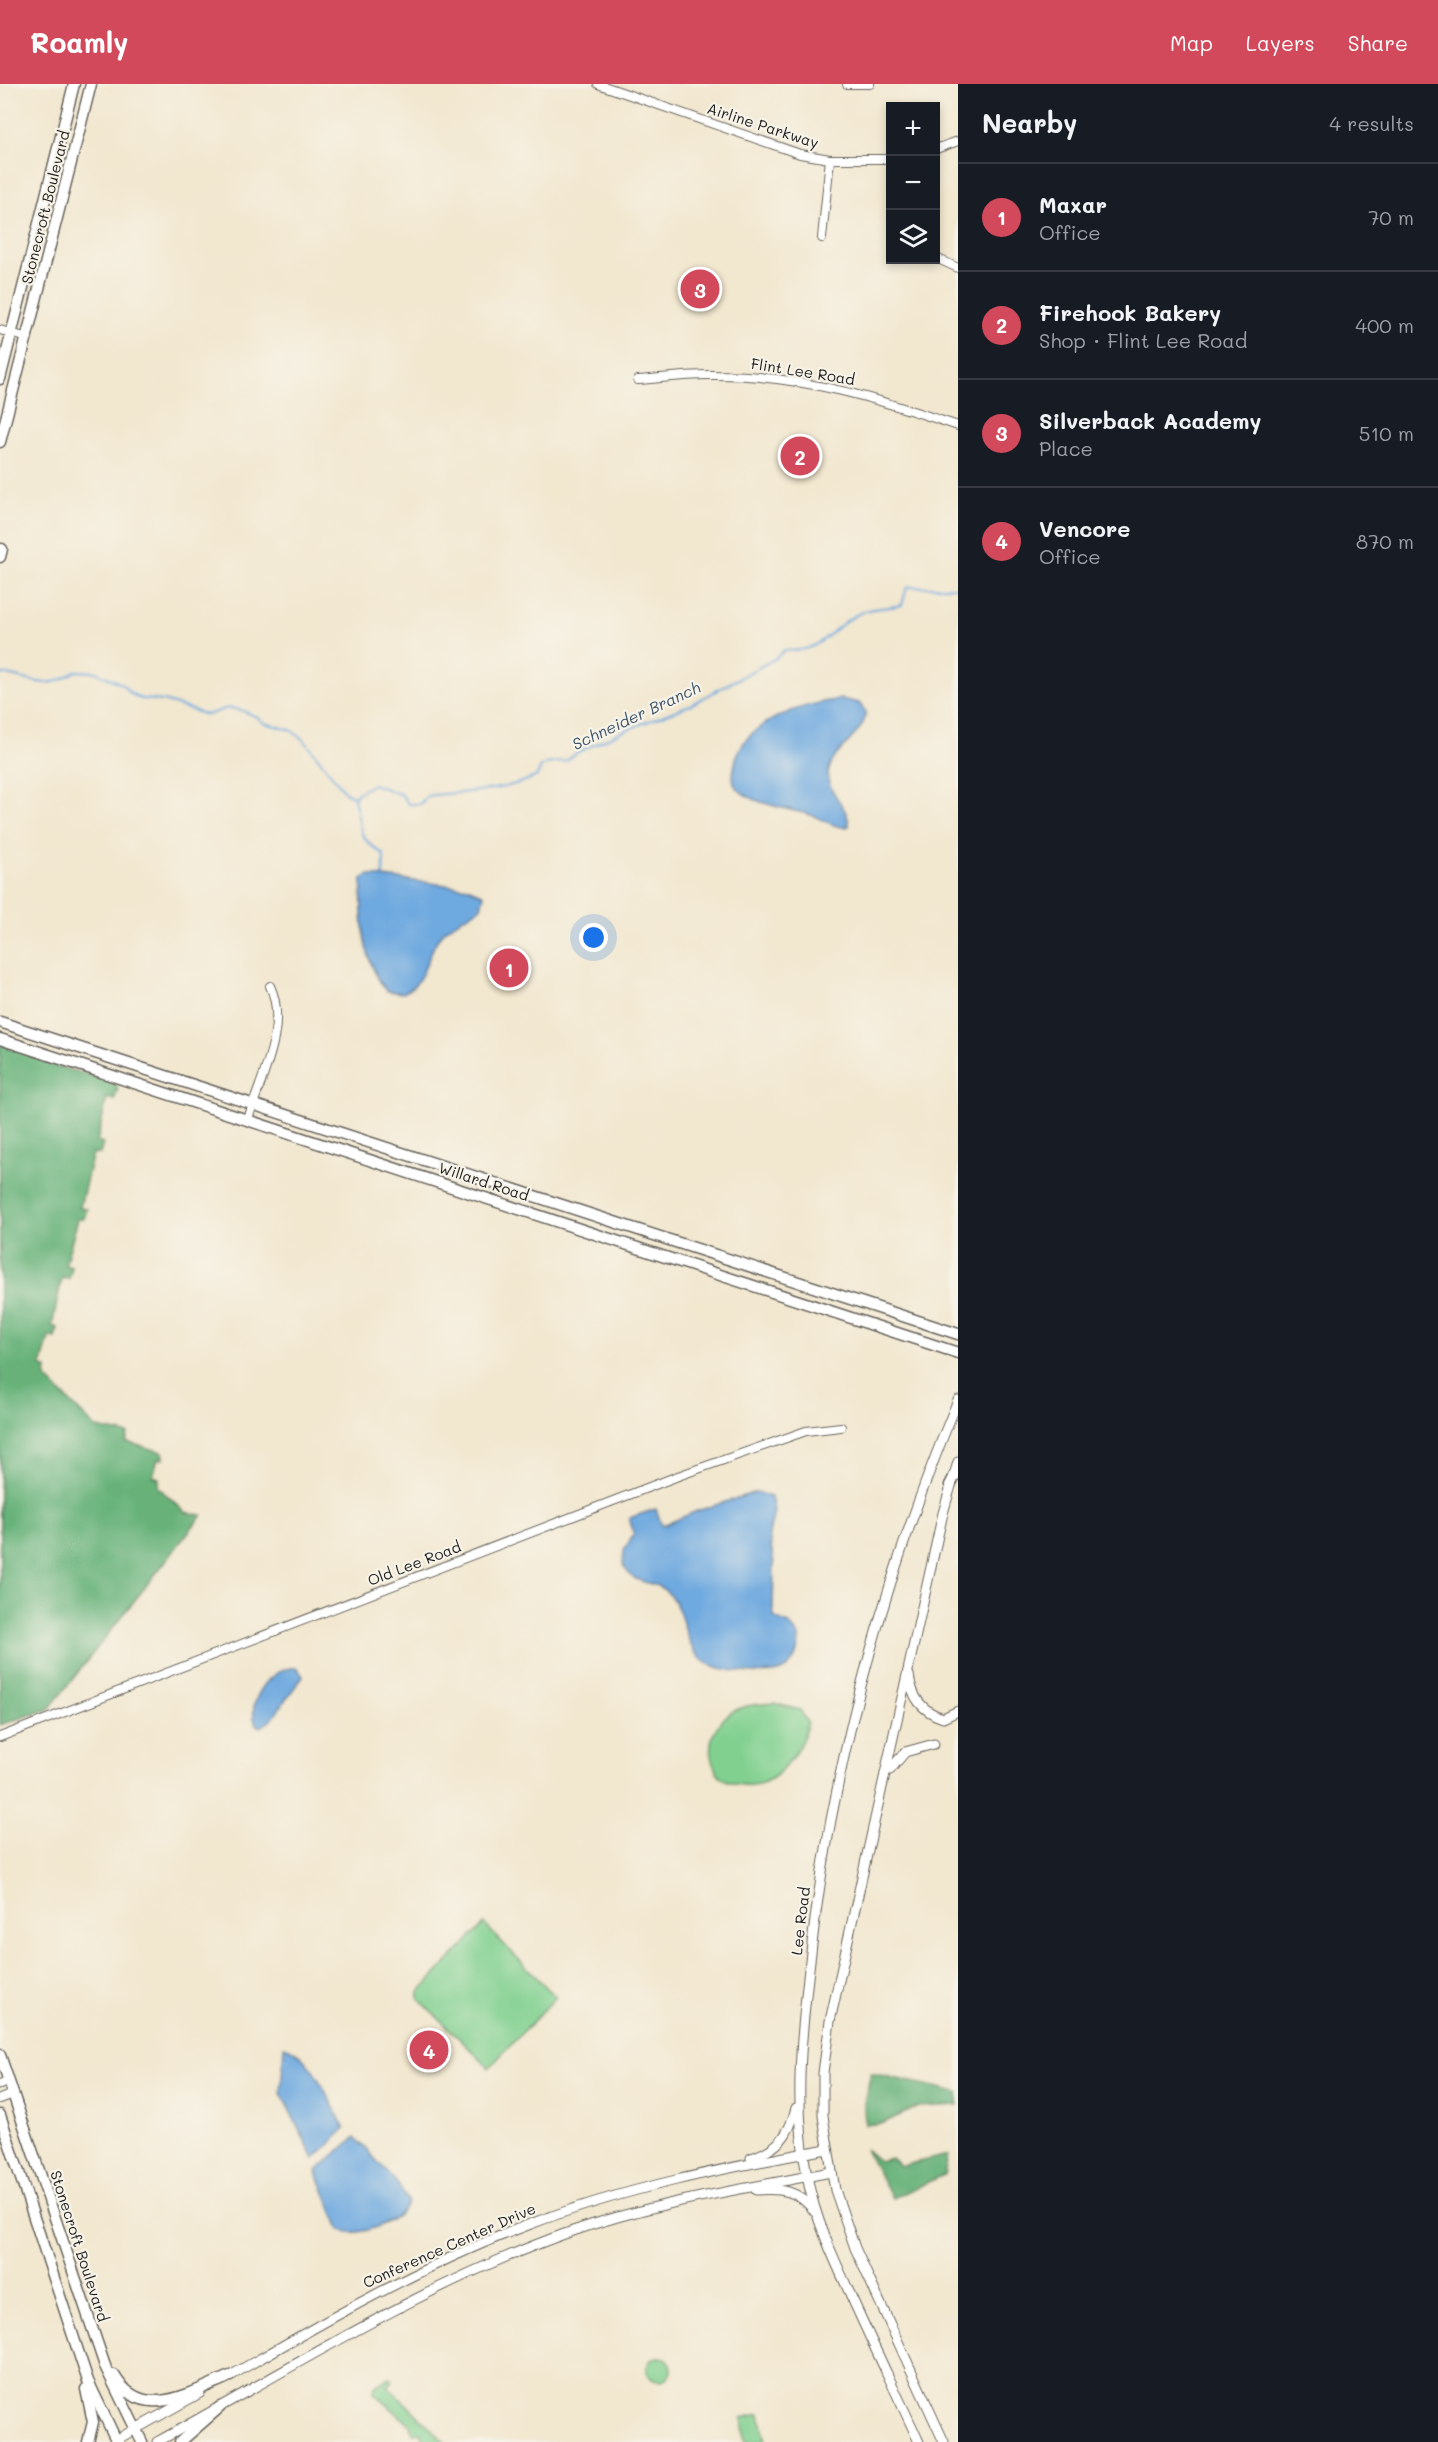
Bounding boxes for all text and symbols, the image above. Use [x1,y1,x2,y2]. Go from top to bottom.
text: Roamly [30,24,129,60]
text: Map [1170,29,1213,56]
text: Layers [1246,29,1315,56]
text: Share [1348,29,1408,56]
street label: Airline Parkway [705,98,821,152]
map controls [886,102,940,264]
button: + [886,102,940,156]
text: Nearby [982,106,1077,140]
text: 4 results [1329,110,1414,136]
street label: Stonecroft Boulevard [16,128,74,286]
button: − [886,156,940,210]
text: Maxar [1039,190,1107,219]
text: 1 [997,204,1006,230]
text: 70 m [1368,204,1414,230]
button: layers [886,210,940,264]
text: Office [1039,219,1101,245]
pin: 3 [680,266,720,312]
text: Firehook Bakery [1039,298,1221,327]
text: 2 [996,312,1007,338]
text: 400 m [1355,312,1414,338]
text: Shop · Flint Lee Road [1039,327,1247,353]
street label: Flint Lee Road [750,353,856,389]
text: Silverback Academy [1039,406,1262,435]
text: 3 [996,420,1008,446]
text: 510 m [1359,420,1414,446]
pin: 2 [780,434,820,478]
text: Place [1039,435,1093,461]
text: Vencore [1039,514,1130,543]
text: 4 [995,528,1008,554]
text: 870 m [1356,528,1414,554]
text: Office [1039,543,1101,569]
water label: Schneider Branch [568,676,704,754]
your location [579,923,608,952]
pin: 1 [490,946,528,990]
street label: Willard Road [436,1157,532,1205]
street label: Old Lee Road [364,1536,464,1590]
street label: Lee Road [786,1886,814,1956]
pin: 4 [410,2028,448,2072]
street label: Stonecroft Boulevard [46,2168,114,2324]
street label: Conference Center Drive [359,2198,539,2292]

